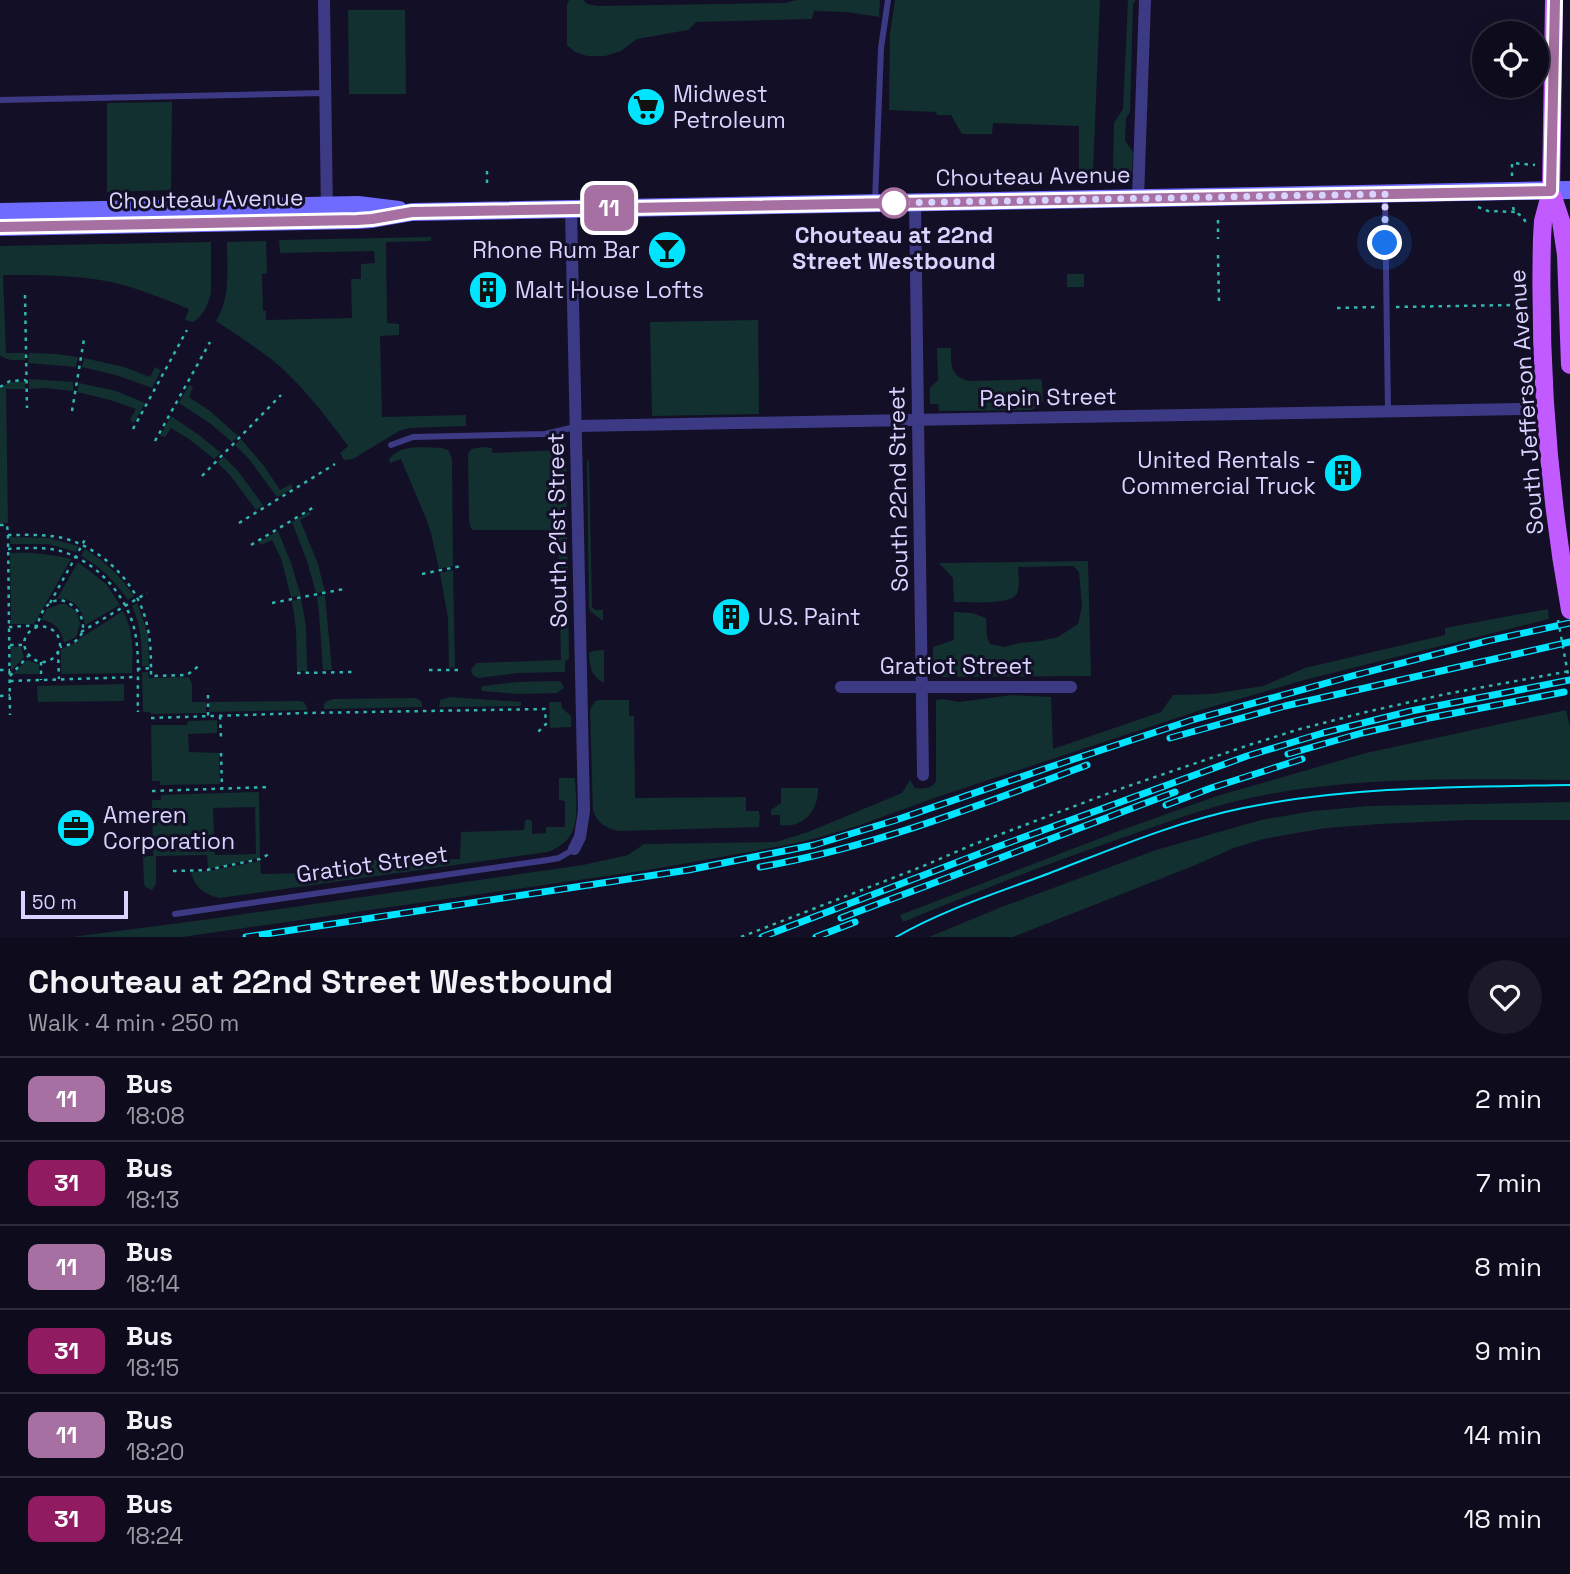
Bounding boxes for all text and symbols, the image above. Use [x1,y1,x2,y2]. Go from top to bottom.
map controls [1472,21,1549,98]
button: locate [1472,21,1549,98]
place label: Midwest Petroleum [673,79,786,135]
supermarket icon: Midwest Petroleum [625,86,667,128]
street label: Chouteau Avenue [935,159,1131,193]
street label: Chouteau Avenue [108,182,304,216]
line badge: 11 [578,185,640,231]
marker: Chouteau at 22nd Street Westbound [879,188,909,218]
text: 11 [598,192,620,223]
place label: Chouteau at 22nd Street Westbound [792,220,996,276]
your location [1367,225,1402,260]
bar icon: Rhone Rum Bar [646,229,688,271]
place label: Rhone Rum Bar [472,235,640,265]
building icon: Malt House Lofts [467,269,509,311]
street label: South Jefferson Avenue [1502,269,1550,535]
place label: Malt House Lofts [515,275,704,305]
street label: Papin Street [979,381,1117,413]
street label: South 22nd Street [881,386,915,592]
street label: South 21st Street [540,432,574,628]
place label: United Rentals - Commercial Truck [1121,445,1316,501]
building icon: United Rentals - Commercial Truck [1322,452,1364,494]
building icon: U.S. Paint [710,596,752,638]
place label: U.S. Paint [758,602,861,632]
street label: Gratiot Street [880,651,1032,681]
place label: Ameren Corporation [103,800,235,856]
office icon: Ameren Corporation [55,807,97,849]
street label: Gratiot Street [294,839,450,889]
scale bar [21,888,128,920]
text: 50 m [32,890,77,915]
button: heart [1468,960,1542,1034]
text: Chouteau at 22nd Street Westbound [28,961,613,1003]
text: Walk · 4 min · 250 m [28,1008,239,1038]
text: Bus [126,1067,173,1101]
text: 2 min [1475,1082,1542,1116]
text: 11 [56,1083,77,1114]
text: 18:08 [126,1101,185,1131]
text: Bus [126,1151,173,1185]
text: 7 min [1476,1166,1542,1200]
text: 31 [54,1167,79,1198]
text: 18:13 [126,1185,179,1215]
text: Bus [126,1235,173,1269]
text: 8 min [1474,1250,1542,1284]
text: 11 [56,1251,77,1282]
text: 18:14 [126,1269,180,1299]
text: Bus [126,1319,173,1353]
text: 9 min [1475,1334,1542,1368]
text: 31 [54,1335,79,1366]
text: 18:15 [126,1353,179,1383]
text: Bus [126,1403,173,1437]
text: 14 min [1464,1418,1542,1452]
text: 11 [56,1419,77,1450]
text: 18:20 [126,1437,184,1467]
text: Bus [126,1487,173,1521]
text: 18 min [1464,1502,1542,1536]
text: 31 [54,1503,79,1534]
text: 18:24 [126,1521,183,1551]

